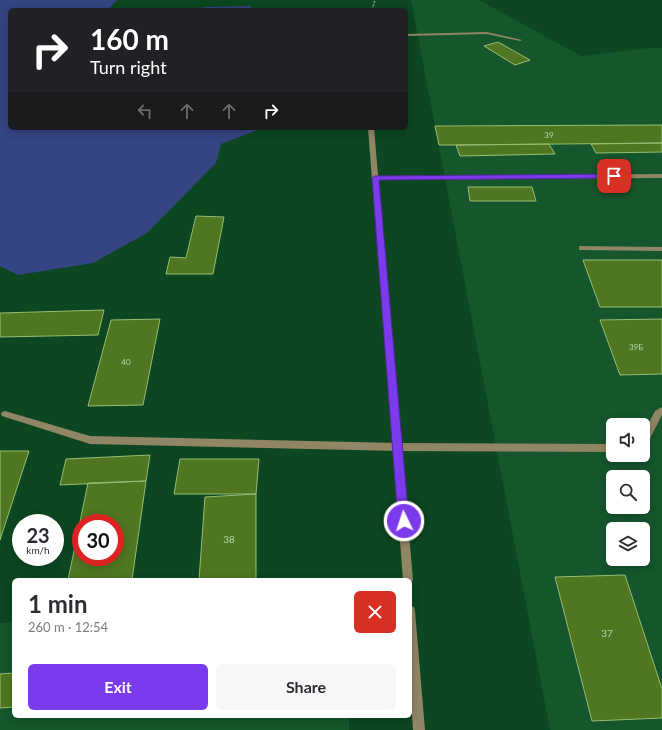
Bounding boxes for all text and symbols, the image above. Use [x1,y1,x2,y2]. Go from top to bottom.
text: 160 m [90,22,169,56]
icon: right [24,24,76,76]
text: Turn right [90,56,167,78]
icon: left [134,100,156,122]
icon: ahead [176,100,198,122]
icon: ahead [218,100,240,122]
icon: right [260,100,282,122]
house number: 39 [544,130,554,140]
pin [597,159,631,193]
icon: arrive [603,165,625,187]
house number: 39Б [629,342,643,352]
house number: 40 [121,357,131,367]
map controls [606,418,650,566]
button: sound [606,418,650,462]
button: search [606,470,650,514]
position arrow [383,500,425,542]
speed limit sign: 30 [72,514,124,566]
button: layers [606,522,650,566]
text: 23 [26,523,50,547]
house number: 38 [223,533,235,545]
text: km/h [26,544,50,556]
text: 1 min [28,589,88,618]
button: close [354,591,396,633]
text: 260 m · 12:54 [28,619,108,635]
house number: 37 [601,627,613,639]
button: Exit [28,664,208,710]
button: Share [216,664,396,710]

